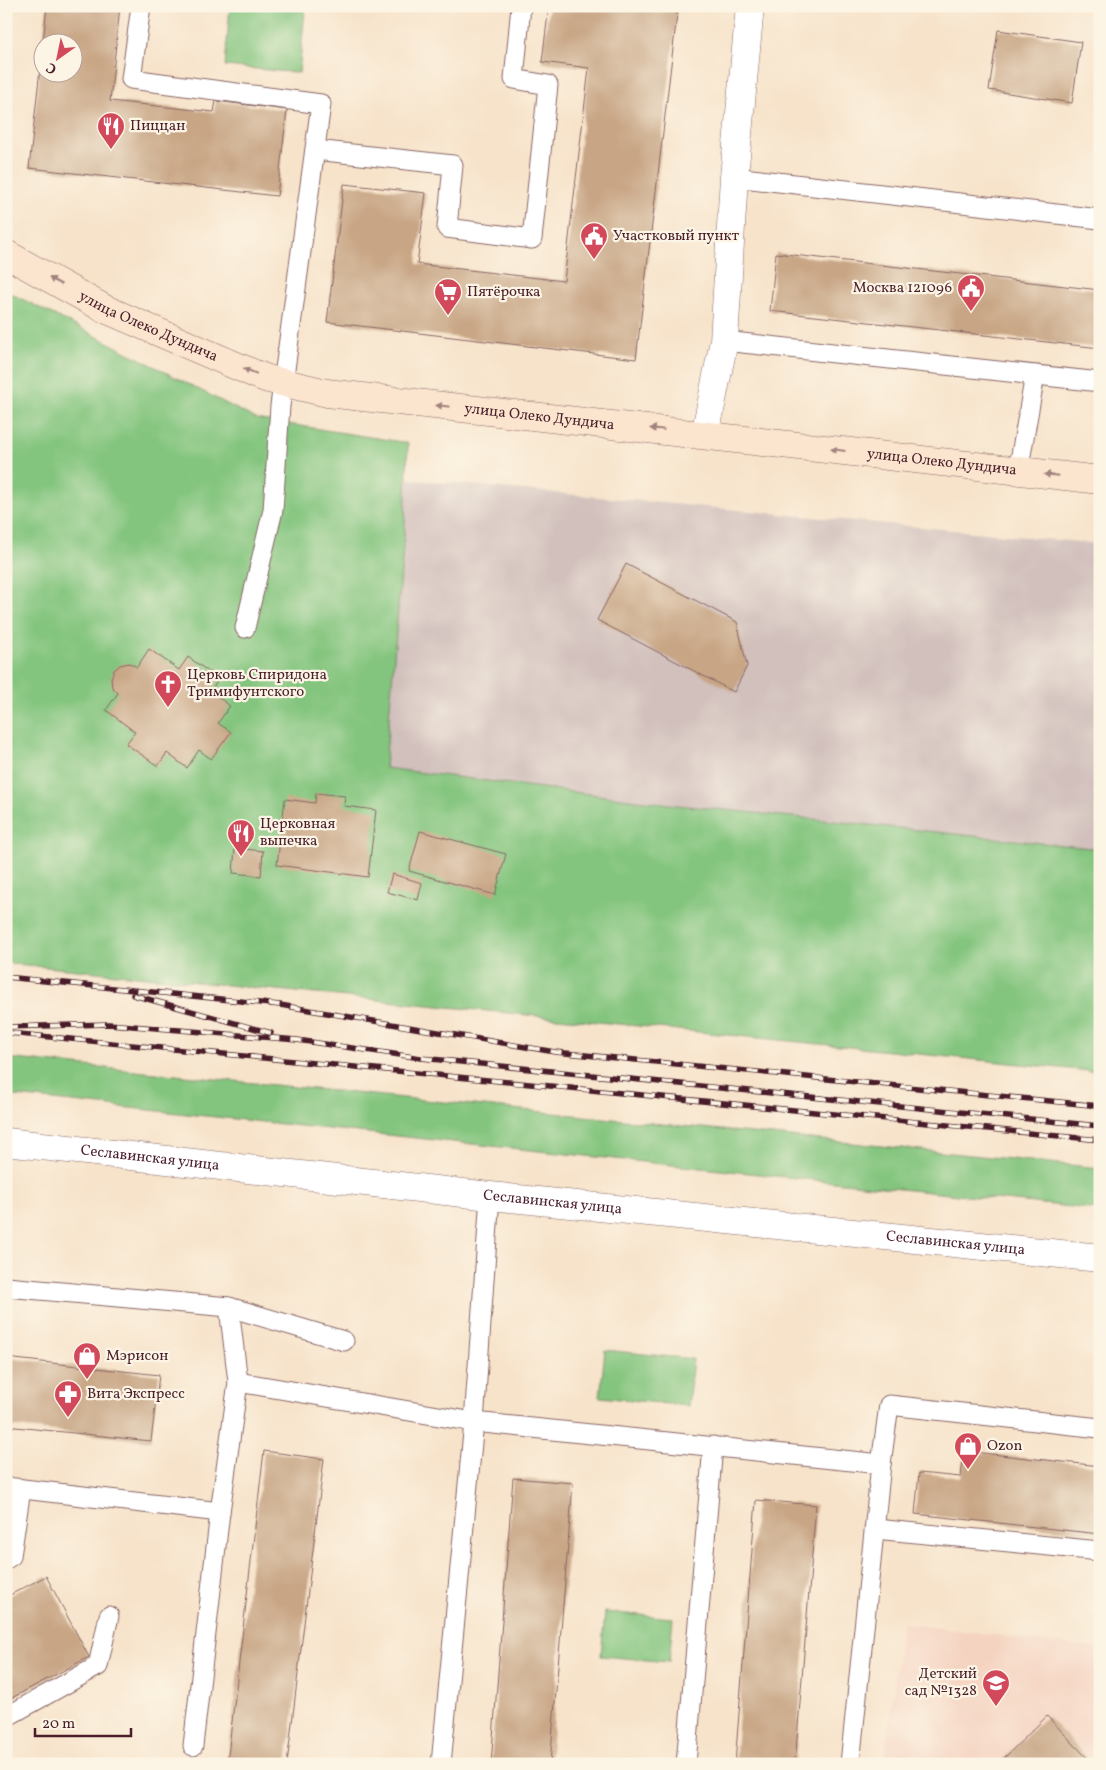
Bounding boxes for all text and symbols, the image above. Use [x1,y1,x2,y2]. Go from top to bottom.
north arrow [32,32,82,82]
text: С [43,57,61,78]
restaurant icon: Пиццан [96,111,126,150]
place label: Пиццан [130,116,185,137]
public building icon: Участковый пункт [579,221,609,260]
place label: Участковый пункт [613,226,739,247]
public building icon: Москва 121096 [956,273,986,312]
one-way arrow [47,277,62,285]
supermarket icon: Пятёрочка [433,277,463,316]
place label: Москва 121096 [853,278,952,299]
place label: Пятёрочка [467,282,541,303]
street label: улица Олеко Дундича [75,286,221,367]
one-way arrow [242,367,257,375]
street label: улица Олеко Дундича [463,398,615,436]
one-way arrow [435,402,451,410]
one-way arrow [649,425,665,433]
street label: улица Олеко Дундича [866,443,1018,481]
one-way arrow [829,446,845,454]
one-way arrow [1043,471,1059,479]
place label: Церковь Спиридона Тримифунтского [187,665,327,703]
church icon: Церковь Спиридона Тримифунтского [153,669,183,708]
place label: Церковная выпечка [260,814,336,852]
restaurant icon: Церковная выпечка [226,818,256,857]
street label: Сеславинская улица [80,1140,221,1176]
street label: Сеславинская улица [482,1185,623,1220]
street label: Сеславинская улица [885,1226,1026,1261]
shop icon: Мэрисон [72,1341,102,1380]
place label: Мэрисон [106,1346,168,1367]
pharmacy icon: Вита Экспресс [53,1379,83,1418]
place label: Вита Экспресс [87,1384,185,1405]
shop icon: Ozon [953,1431,983,1470]
place label: Ozon [987,1436,1022,1457]
place label: Детский сад №1328 [905,1664,977,1702]
school or university icon: Детский сад №1328 [981,1668,1011,1707]
scale bar [35,1705,131,1737]
text: 20 m [42,1714,75,1735]

